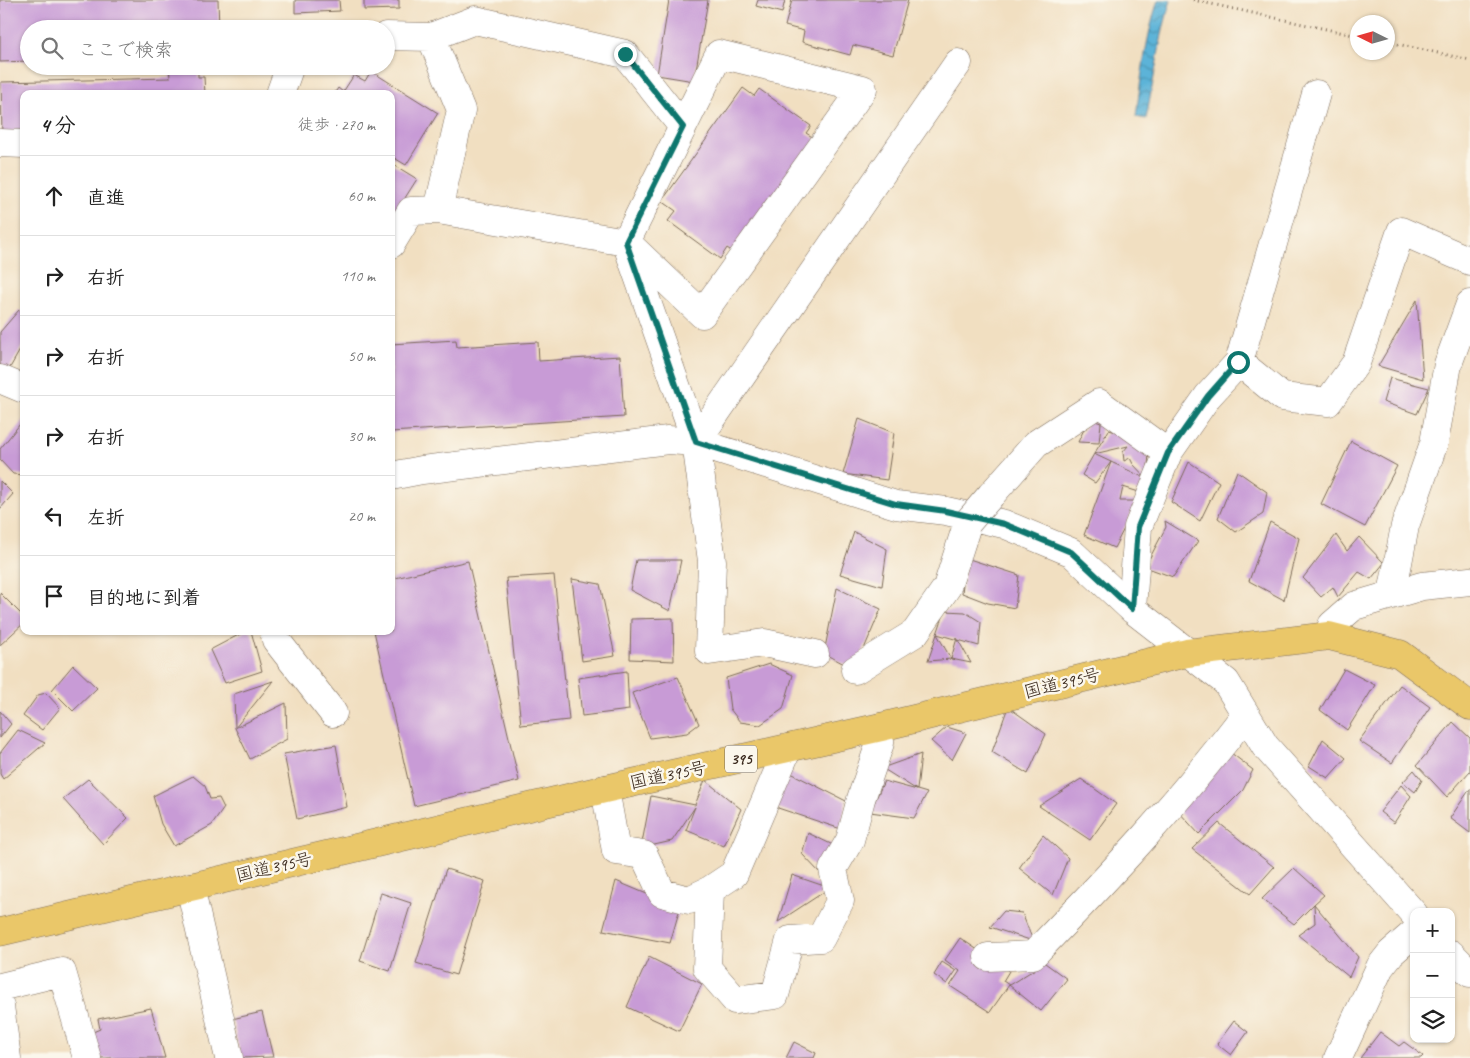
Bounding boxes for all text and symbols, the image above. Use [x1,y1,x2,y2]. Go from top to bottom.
north arrow [1350,15,1395,60]
search box [20,20,395,75]
icon: search [38,34,66,62]
text: ここで検索 [78,38,173,62]
route end [614,43,637,66]
text: 4 分 [40,112,76,138]
text: 徒歩 · 270 m [298,115,375,135]
icon: ahead [40,182,68,210]
text: 直進 [87,186,125,210]
text: 60 m [348,186,375,206]
icon: right [40,262,68,290]
text: 右折 [87,266,125,290]
text: 110 m [341,266,375,286]
icon: right [40,342,68,370]
text: 右折 [87,346,125,370]
text: 50 m [348,346,375,366]
route start [1227,351,1250,374]
icon: right [40,422,68,450]
text: 右折 [87,426,125,450]
text: 30 m [348,426,375,446]
icon: left [40,502,68,530]
text: 左折 [87,506,125,530]
text: 20 m [348,506,375,526]
icon: arrive [40,582,68,610]
text: 目的地に到着 [87,586,201,610]
street label: 国道395号 [1021,663,1103,703]
road number: 395 [725,746,757,772]
street label: 国道395号 [627,756,709,794]
street label: 国道395号 [233,847,315,887]
map controls [1410,908,1455,1043]
button: + [1410,908,1455,953]
button: − [1410,953,1455,998]
button: layers [1410,998,1455,1043]

